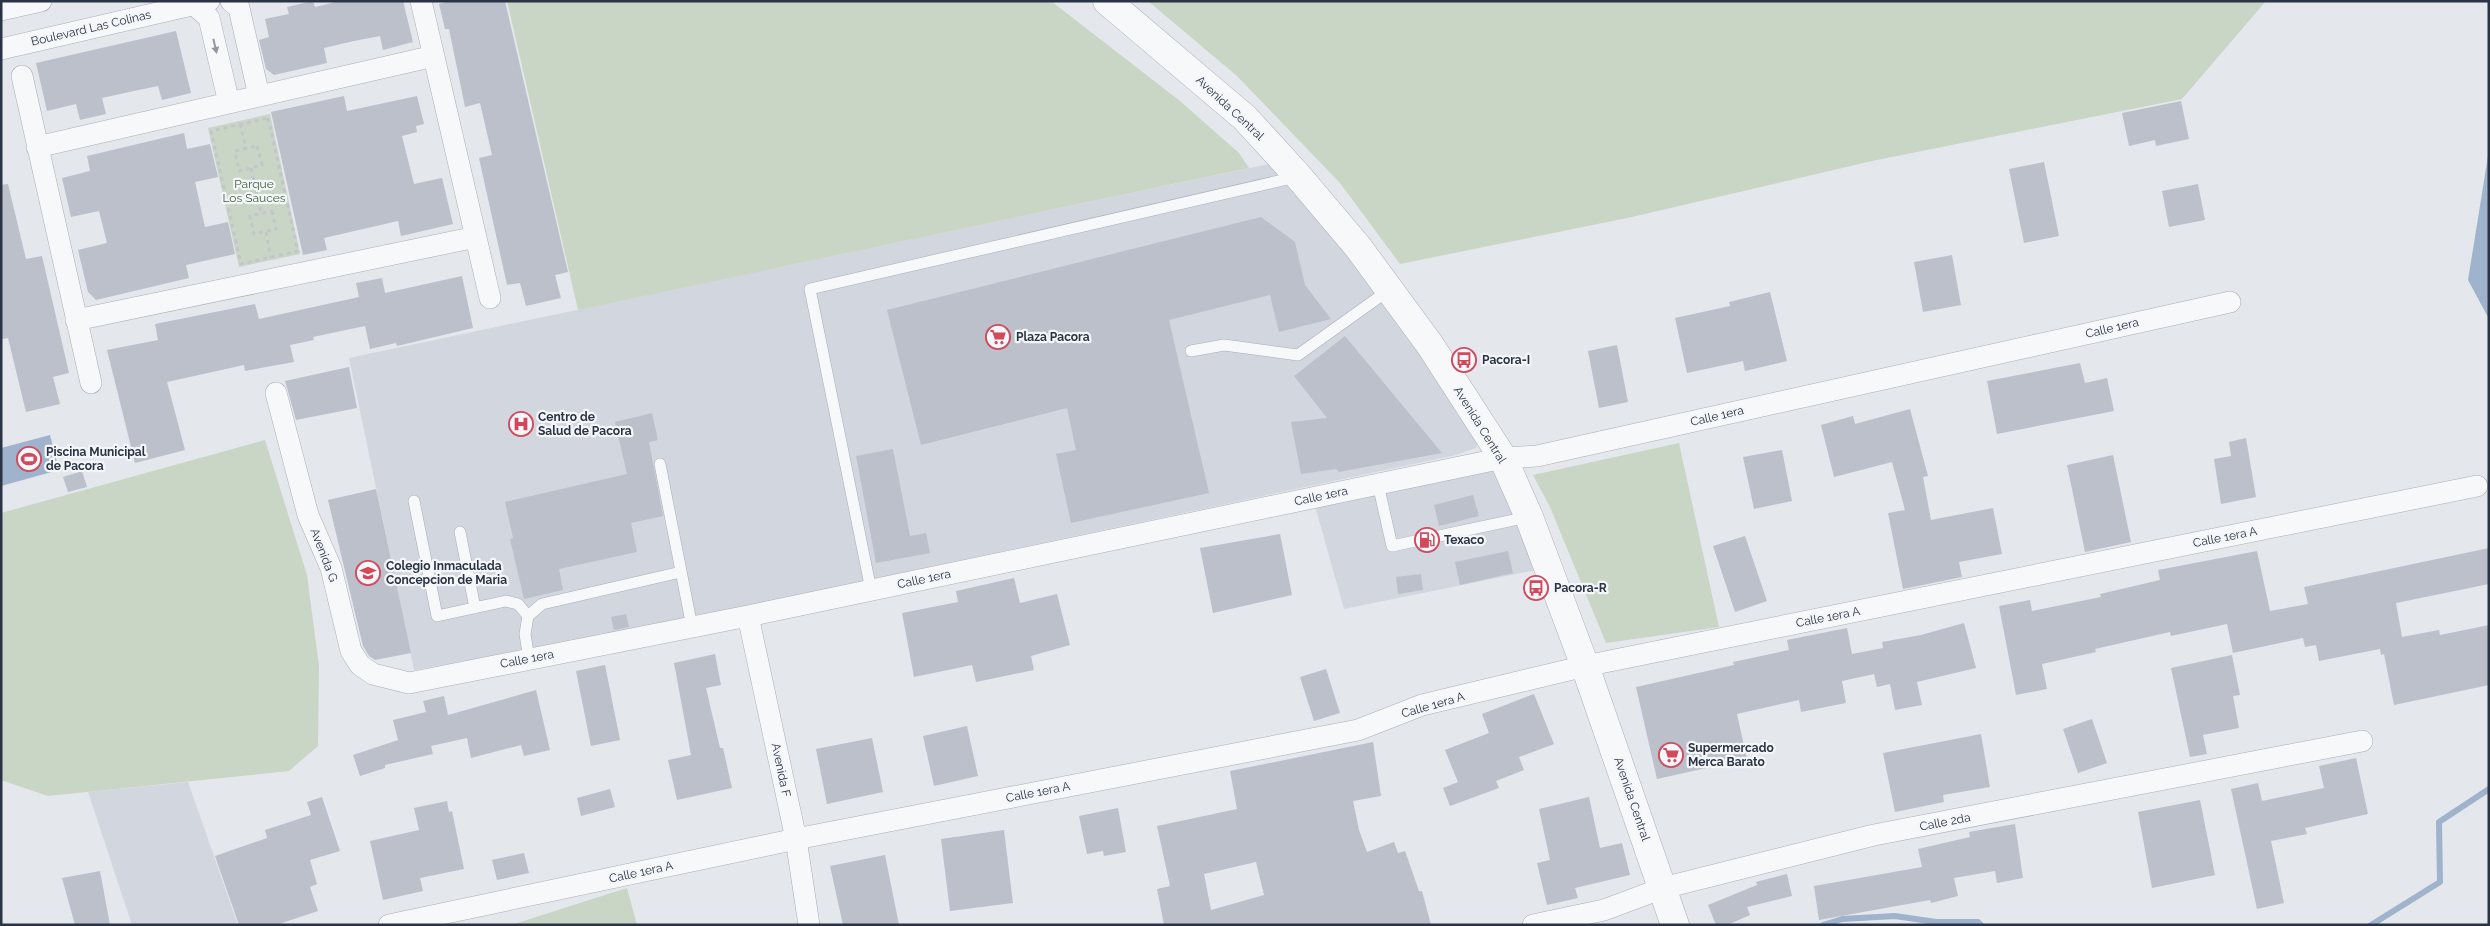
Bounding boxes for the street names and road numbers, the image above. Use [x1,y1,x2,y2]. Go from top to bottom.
street label: Boulevard Las Colinas [30,7,153,49]
street label: Avenida Central [1193,73,1267,144]
street label: Calle 1era [2084,315,2140,341]
street label: Avenida Central [1451,384,1510,467]
street label: Calle 1era [1689,403,1745,429]
street label: Calle 1era [1293,484,1349,508]
street label: Calle 1era A [2192,524,2258,550]
street label: Avenida G [307,526,341,584]
street label: Calle 1era [896,567,952,591]
street label: Calle 1era A [1795,604,1861,630]
street label: Calle 1era [499,647,555,671]
street label: Calle 1era A [1400,689,1466,721]
street label: Avenida F [768,742,794,798]
street label: Avenida Central [1611,755,1653,844]
street label: Calle 1era A [1005,779,1071,805]
street label: Calle 2da [1918,810,1972,834]
street label: Calle 1era A [608,858,674,886]

